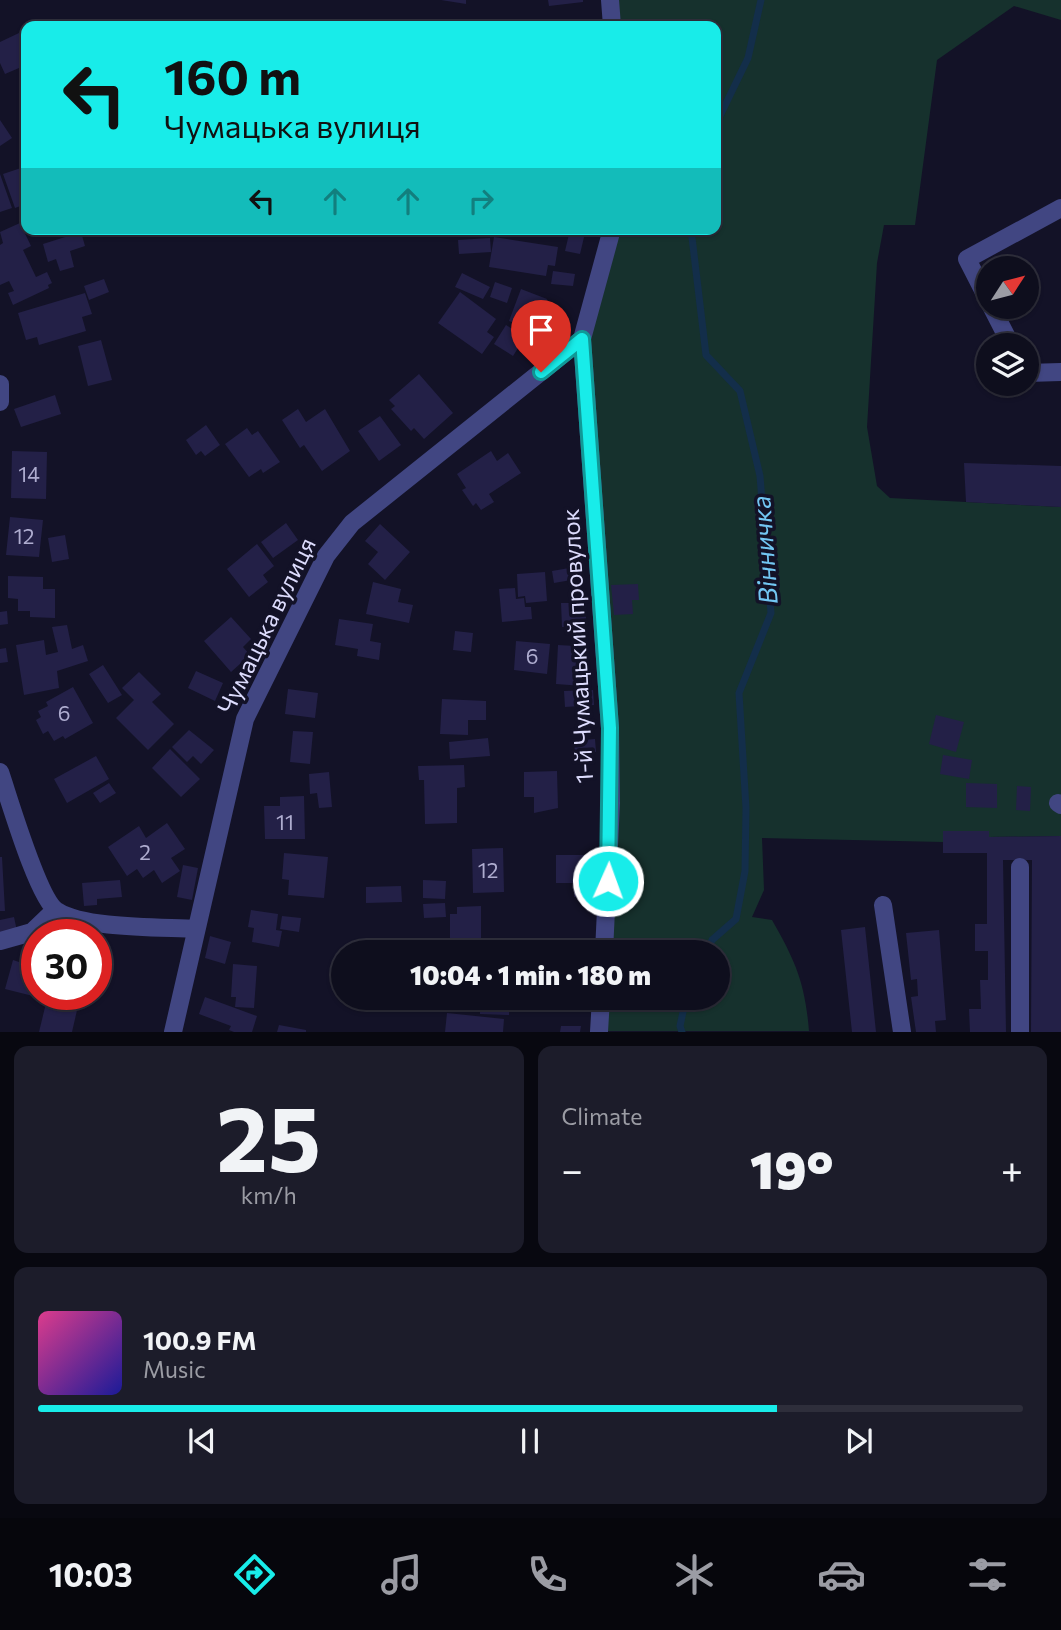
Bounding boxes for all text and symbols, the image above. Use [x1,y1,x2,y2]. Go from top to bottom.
text: 160 m [164,45,301,105]
icon: left [49,49,140,140]
text: Чумацька вулиця [164,105,421,145]
icon: left [243,182,281,220]
icon: ahead [316,182,354,220]
icon: ahead [389,182,427,220]
icon: right [462,182,500,220]
north arrow [976,256,1040,318]
map controls [976,256,1039,396]
pin [511,300,571,372]
icon: arrive [522,311,560,349]
button: layers [976,333,1039,396]
house number: 14 [18,461,40,486]
water label: Вінничка [744,495,783,606]
street label: 1-й Чумацький провулок [555,508,598,784]
house number: 12 [14,523,34,548]
street label: Чумацька вулиця [210,532,321,718]
house number: 6 [526,643,538,668]
house number: 6 [58,700,70,725]
house number: 11 [276,809,294,834]
house number: 2 [139,839,151,864]
position arrow [571,844,645,918]
house number: 12 [478,857,498,882]
speed limit sign: 30 [21,919,112,1010]
text: 10:04 · 1 min · 180 m [410,959,651,990]
text: 25 [216,1079,321,1191]
text: Climate [562,1102,643,1130]
text: 19° [750,1136,834,1200]
text: − [562,1145,583,1192]
text: + [1001,1145,1023,1192]
text: km/h [241,1181,297,1209]
text: 100.9 FM [143,1324,257,1355]
text: Music [143,1355,206,1383]
icon: previous [183,1422,221,1460]
icon: pause [511,1422,549,1460]
icon: next [840,1422,878,1460]
icon: directions [230,1550,279,1599]
icon: music [377,1550,426,1599]
icon: phone [523,1550,572,1599]
icon: climate [670,1550,719,1599]
icon: car [817,1550,866,1599]
icon: filters [963,1550,1012,1599]
text: 10:03 [49,1554,133,1594]

